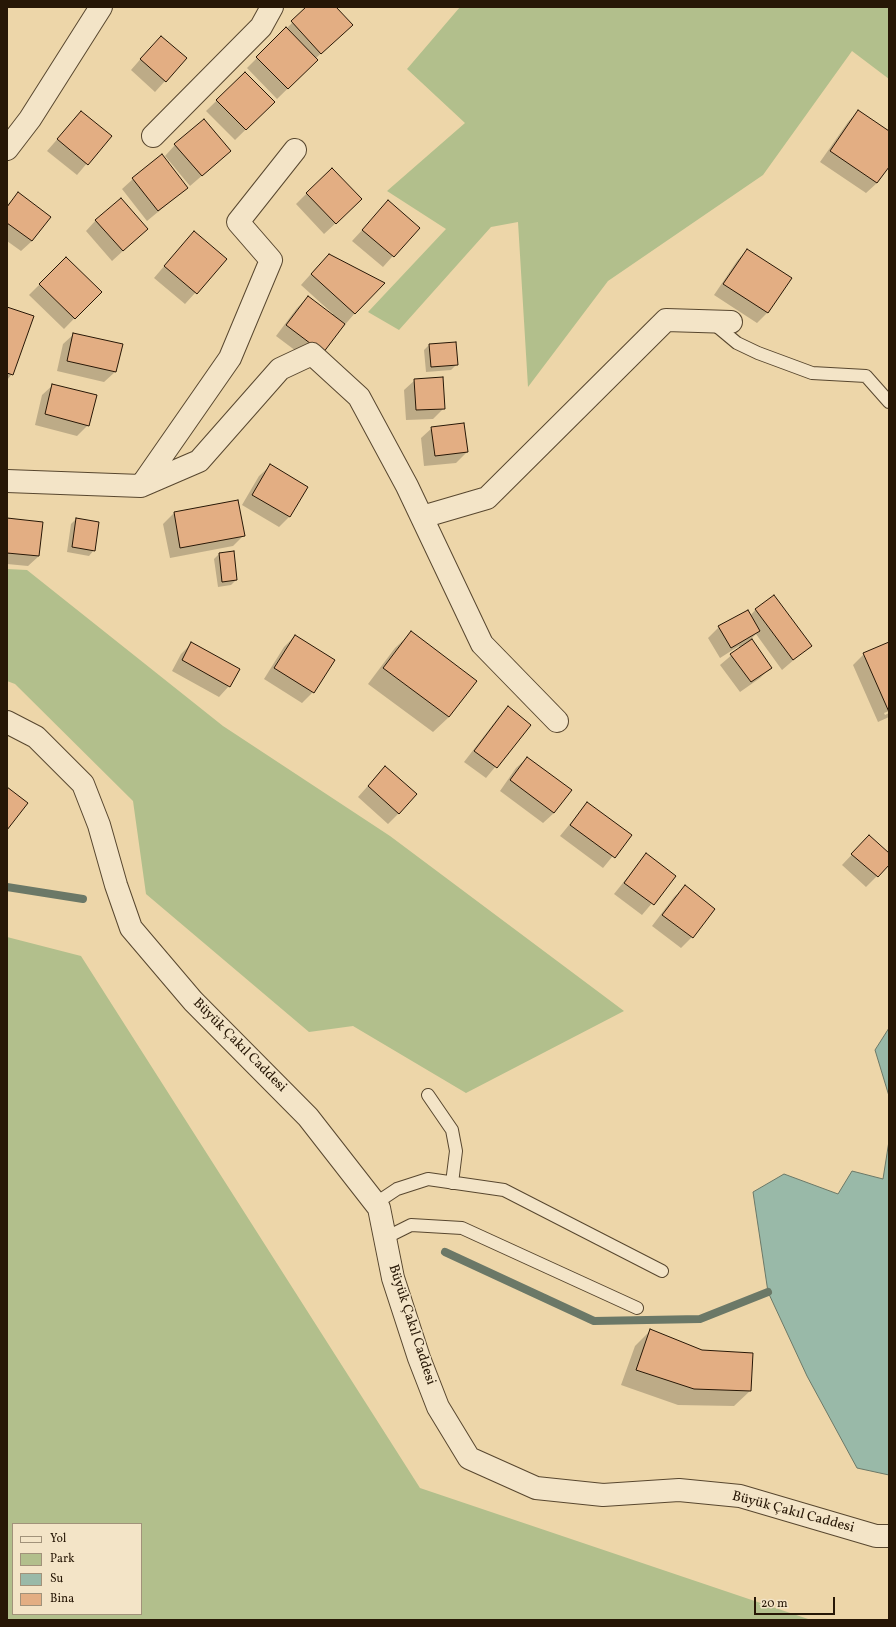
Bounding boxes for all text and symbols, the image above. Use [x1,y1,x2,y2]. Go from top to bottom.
street label: Büyük Çakıl Caddesi [189,996,289,1096]
street label: Büyük Çakıl Caddesi [384,1263,438,1387]
street label: Büyük Çakıl Caddesi [730,1489,856,1537]
legend [12,1523,142,1615]
text: Yol [50,1531,66,1547]
text: Park [50,1551,75,1567]
text: Su [50,1571,63,1587]
scale bar [756,1589,837,1615]
text: Bina [50,1591,74,1607]
text: 20 m [761,1596,788,1612]

